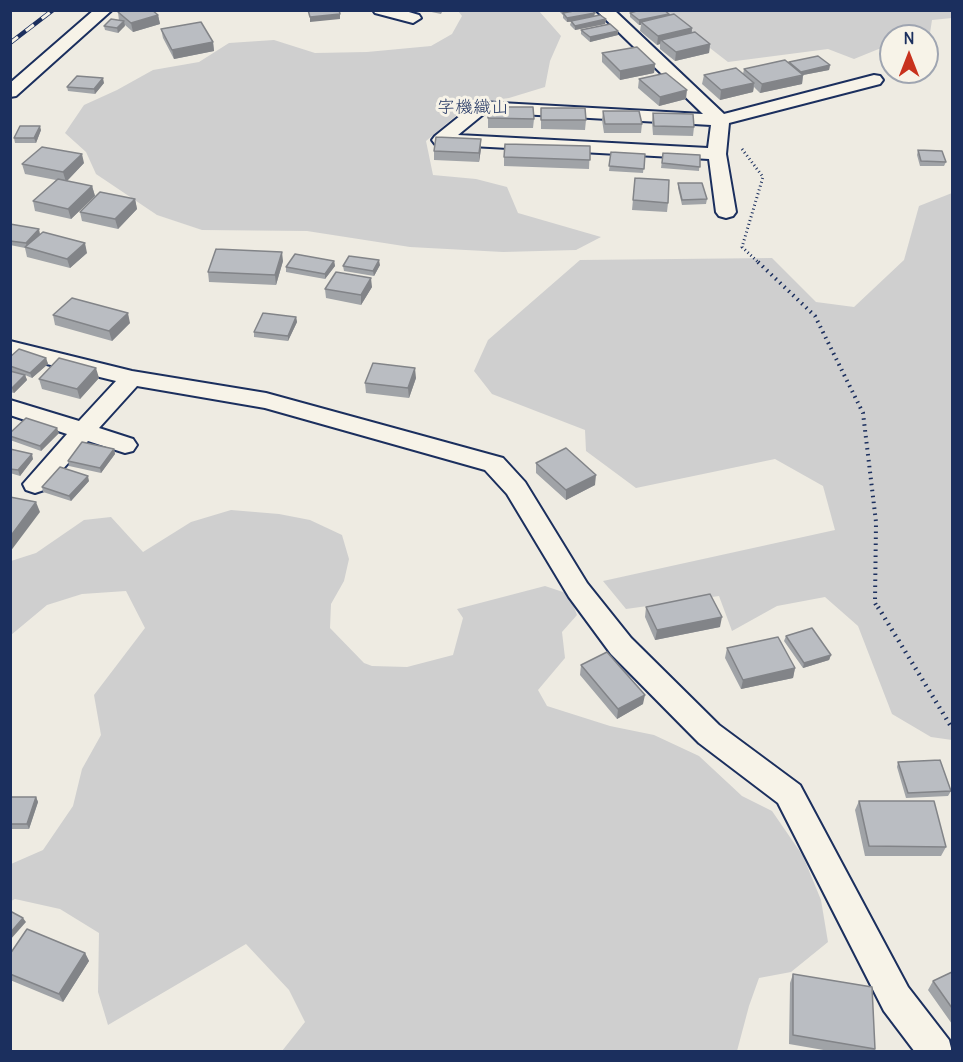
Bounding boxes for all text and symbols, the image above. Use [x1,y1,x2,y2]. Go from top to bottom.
north arrow [879,24,939,84]
text: N [903,28,915,48]
district label: 字機織山 [437,97,509,119]

